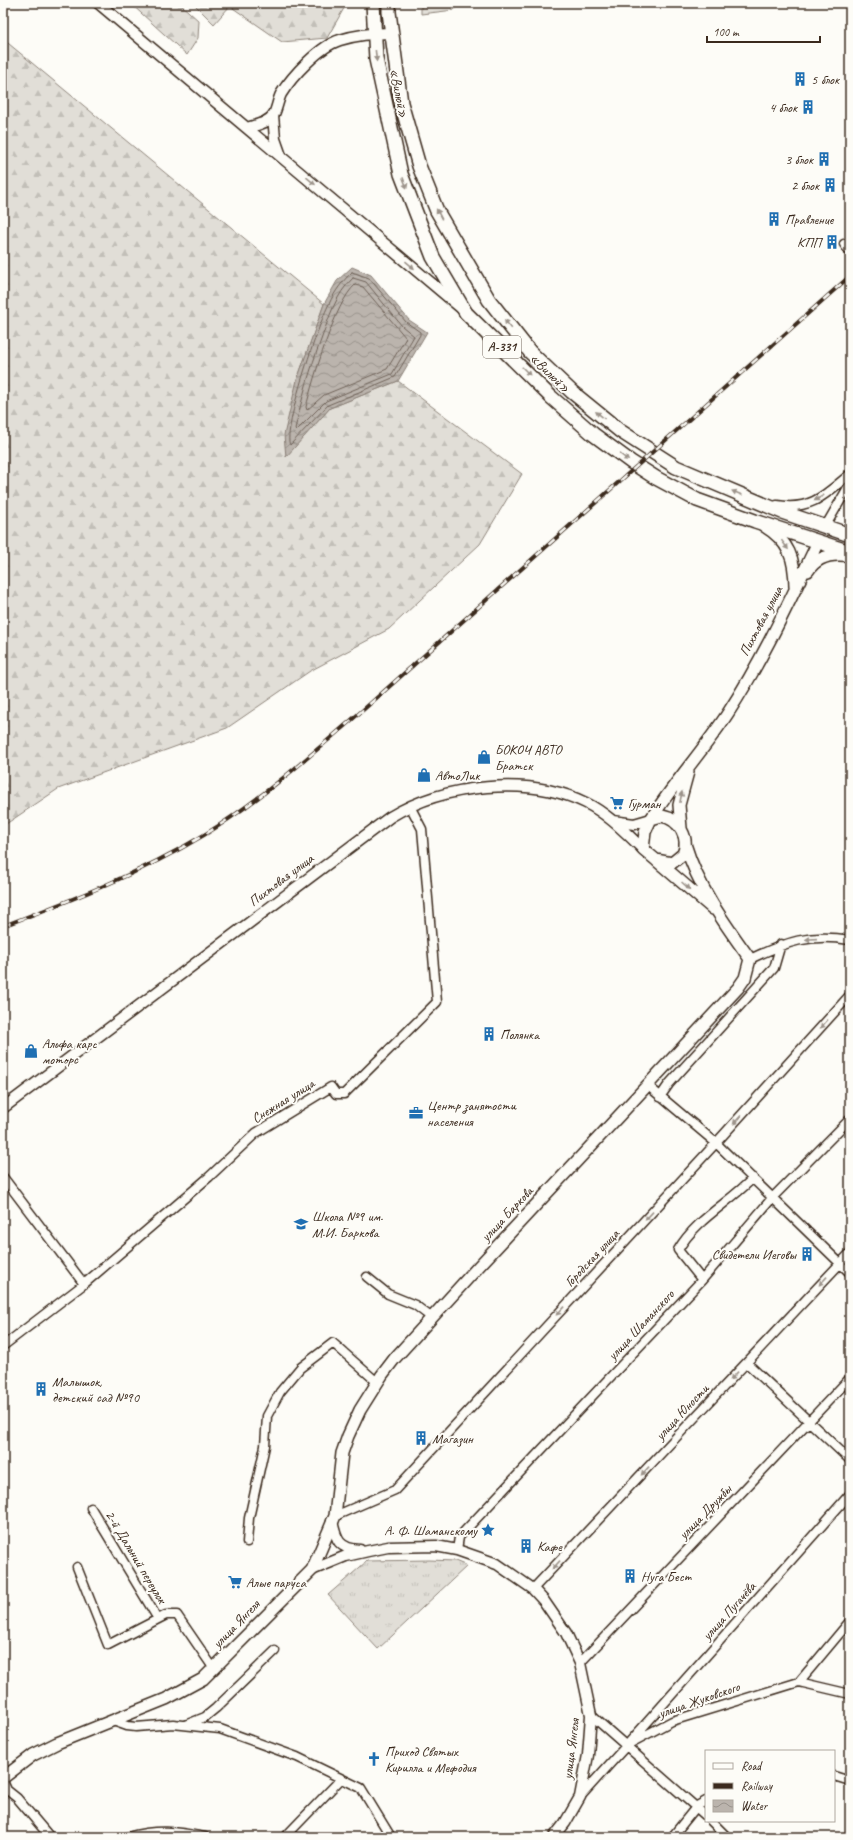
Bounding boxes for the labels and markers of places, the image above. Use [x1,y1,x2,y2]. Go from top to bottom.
building icon: 5 блок [792,71,808,87]
place label: 5 блок [811,71,840,88]
place label: 4 блок [769,99,798,116]
building icon: 4 блок [800,99,816,115]
place label: 3 блок [785,151,814,168]
building icon: 3 блок [816,151,832,167]
place label: 2 блок [791,177,820,194]
building icon: 2 блок [822,177,838,193]
building icon: Правление [766,211,782,227]
place label: Правление [785,211,835,228]
place label: КПП [797,234,823,251]
building icon: КПП [824,234,840,250]
place label: БОКОЧ АВТО Братск [495,741,563,774]
shop icon: БОКОЧ АВТО Братск [476,749,492,765]
shop icon: АвтоЛик [416,767,432,783]
place label: АвтоЛик [435,767,480,784]
supermarket icon: Гурман [609,795,625,811]
place label: Гурман [628,795,662,812]
building icon: Полянка [481,1026,497,1042]
place label: Полянка [500,1026,540,1043]
place label: Альфа карс моторс [42,1035,97,1068]
shop icon: Альфа карс моторс [23,1043,39,1059]
place label: Центр занятости населения [427,1097,517,1130]
office icon: Центр занятости населения [408,1105,424,1121]
place label: Школа №9 им. М.И. Баркова [312,1208,383,1241]
school or university icon: Школа №9 им. М.И. Баркова [293,1216,309,1232]
place label: Свидетели Иеговы [712,1246,798,1263]
building icon: Свидетели Иеговы [799,1246,815,1262]
place label: Малышок, детский сад №90 [52,1373,141,1406]
building icon: Малышок, детский сад №90 [33,1381,49,1397]
building icon: Магазин [413,1430,429,1446]
place label: Магазин [432,1430,474,1447]
place label: А. Ф. Шаманскому [384,1522,478,1539]
place icon: А. Ф. Шаманскому [480,1522,496,1538]
building icon: Кафе [518,1538,534,1554]
place label: Кафе [537,1538,563,1555]
building icon: Нуга Бест [622,1568,638,1584]
place label: Нуга Бест [641,1568,693,1585]
supermarket icon: Алые паруса [227,1574,243,1590]
place label: Алые паруса [246,1574,307,1591]
place label: Приход Святых Кирилла и Мефодия [385,1743,477,1776]
church icon: Приход Святых Кирилла и Мефодия [366,1751,382,1767]

